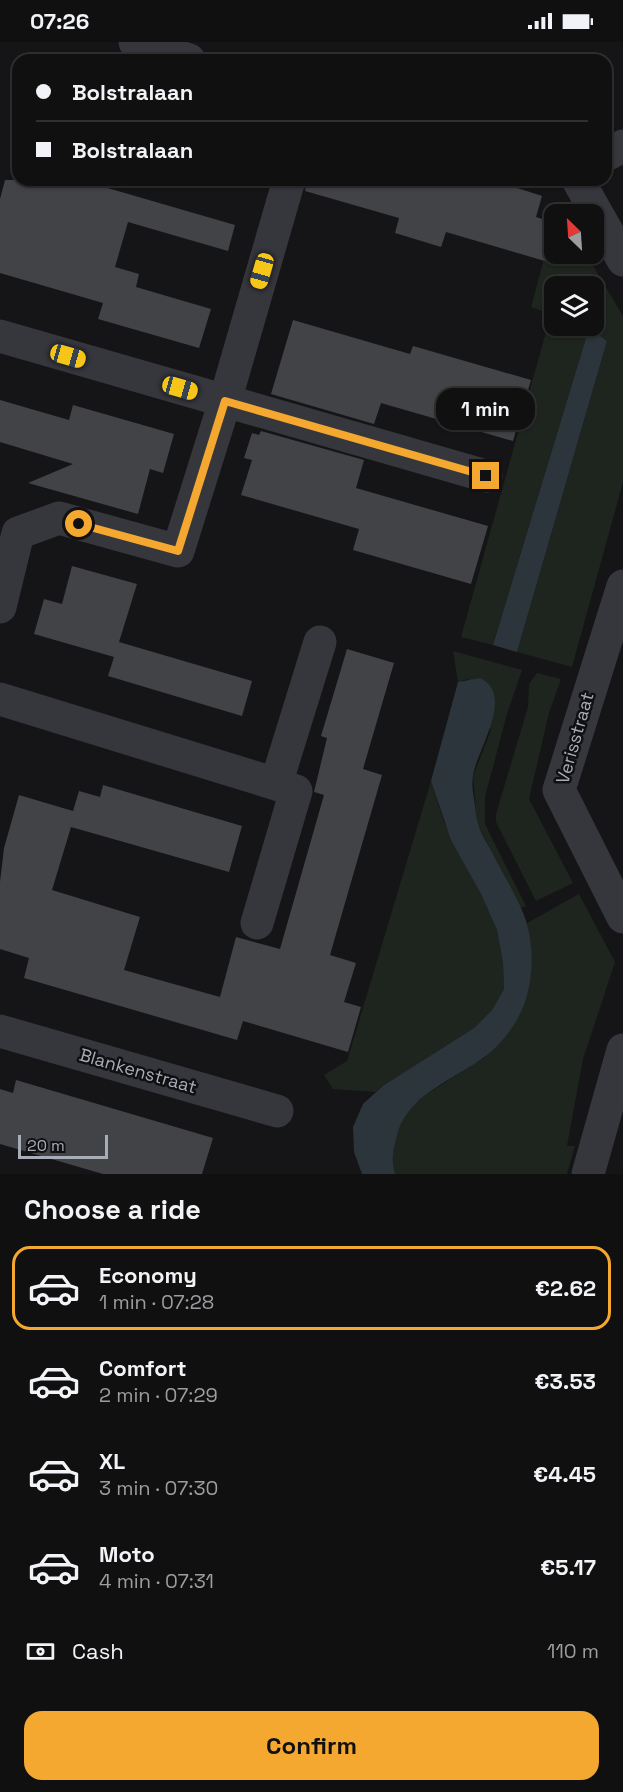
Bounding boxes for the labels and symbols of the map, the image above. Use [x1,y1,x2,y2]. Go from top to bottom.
north arrow [544,204,604,264]
car [248,251,276,291]
car [48,342,88,370]
car [160,374,200,402]
callout: 1 min [436,389,536,431]
route end [472,462,499,489]
route start [65,510,92,537]
street label: Verisstraat [550,689,599,786]
street label: Blankenstraat [77,1043,199,1098]
scale bar [18,1132,108,1160]

